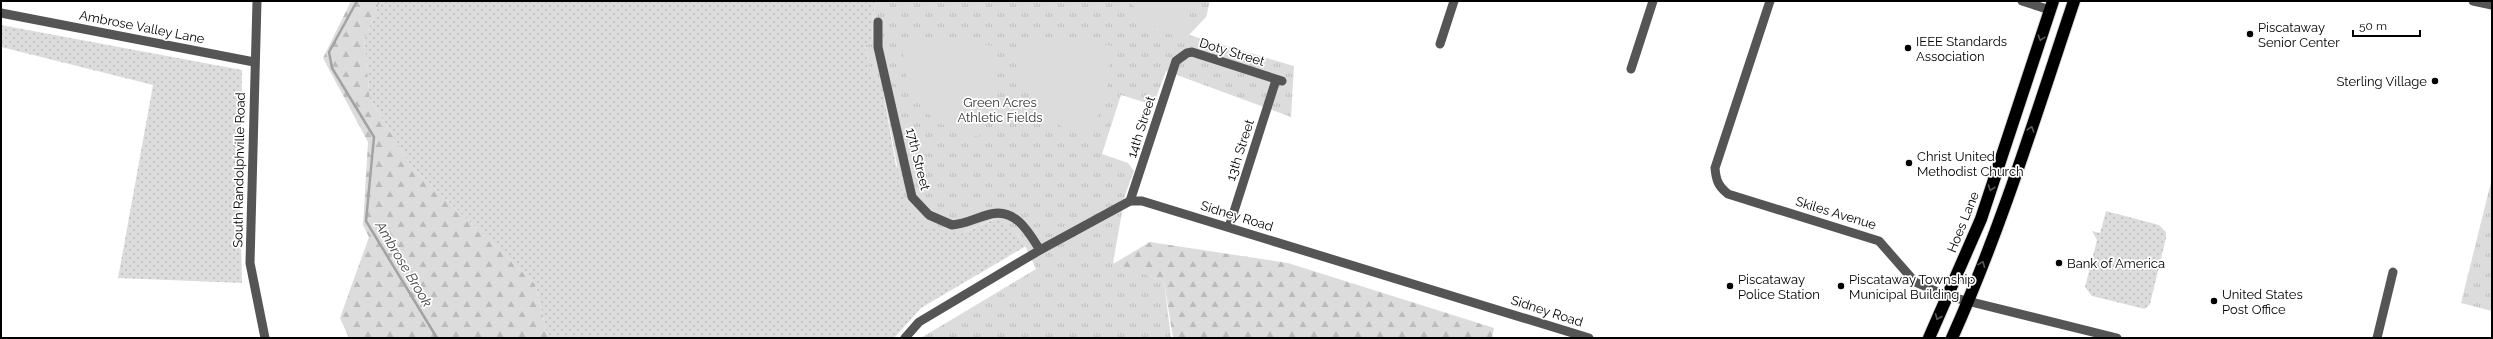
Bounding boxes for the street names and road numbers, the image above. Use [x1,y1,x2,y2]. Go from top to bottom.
street label: Ambrose Valley Lane [78,7,206,47]
street label: Doty Street [1198,35,1267,69]
street label: South Randolphville Road [230,92,248,248]
street label: 14th Street [1124,94,1158,160]
street label: 13th Street [1223,117,1257,183]
street label: 17th Street [903,126,933,192]
street label: Hoes Lane [1944,189,1982,255]
street label: Skiles Avenue [1794,194,1879,232]
street label: Sidney Road [1199,198,1275,234]
street label: Sidney Road [1509,292,1585,330]

